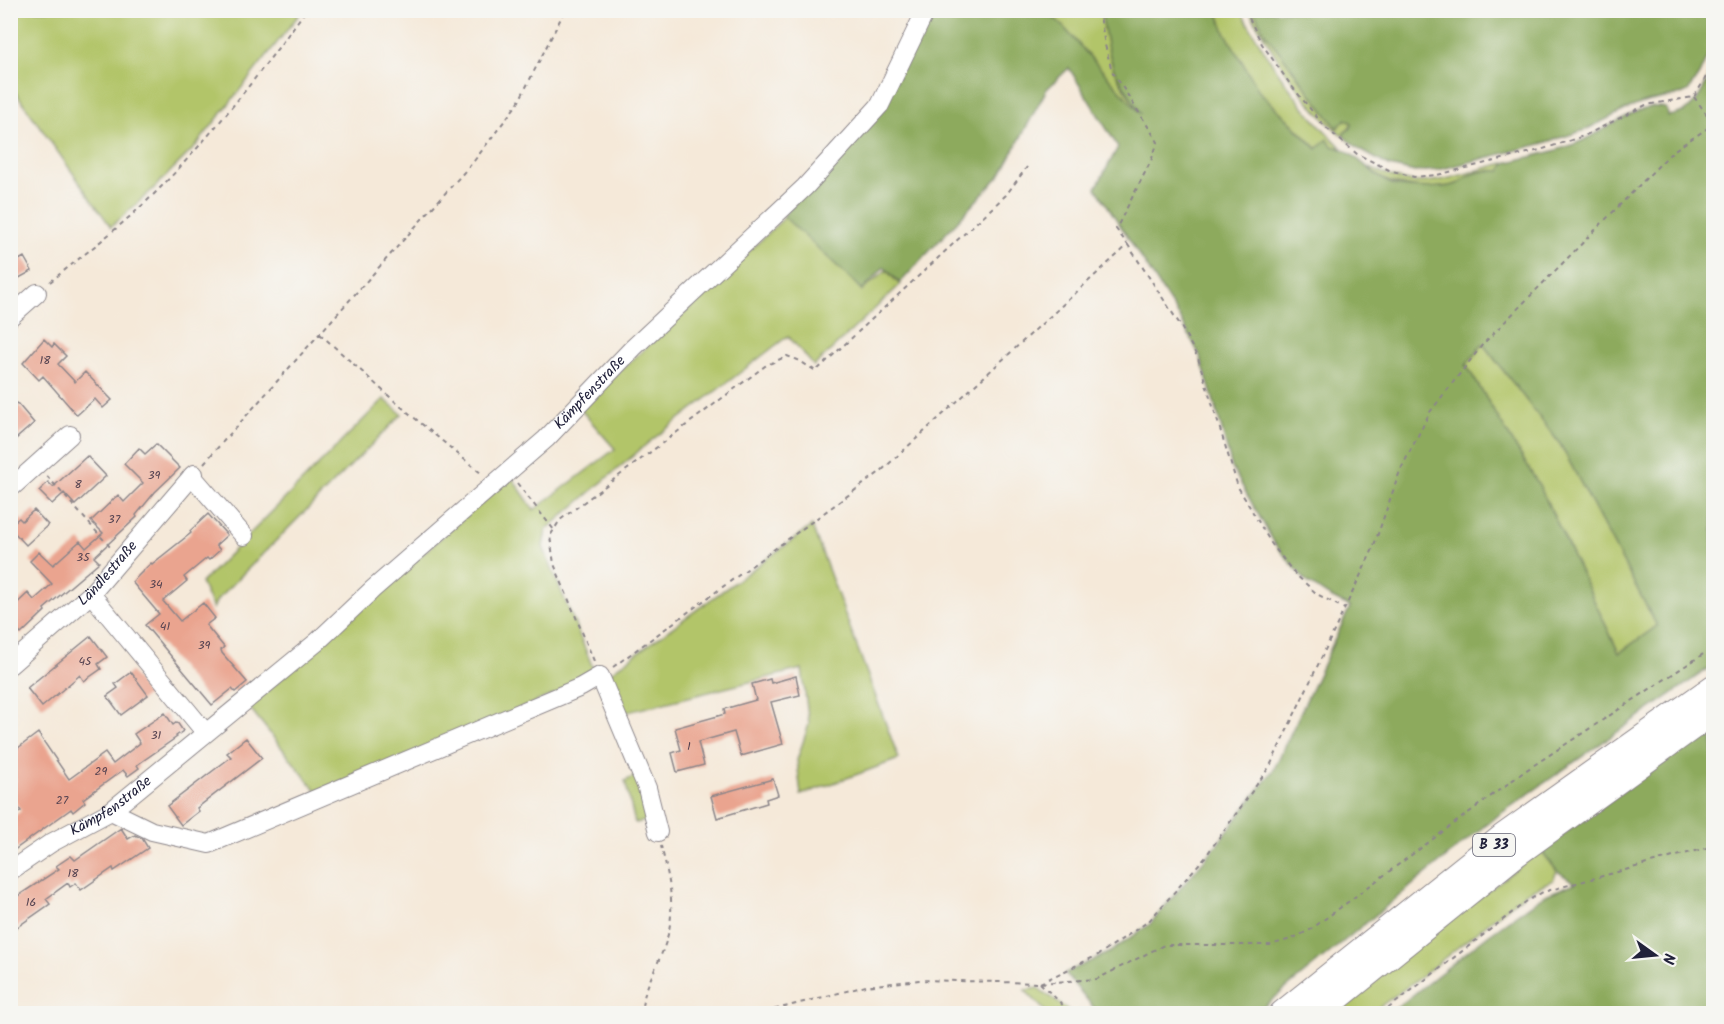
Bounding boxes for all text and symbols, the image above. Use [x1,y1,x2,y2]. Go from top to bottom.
street label: Kämpfenstraße [549,350,632,436]
house number: 18 [40,351,51,370]
house number: 39 [148,466,160,485]
house number: 8 [74,475,82,494]
house number: 37 [108,510,121,529]
street label: Ländlestraße [72,535,144,612]
house number: 35 [76,548,91,567]
house number: 34 [149,575,163,594]
house number: 41 [160,617,170,636]
house number: 39 [198,636,210,655]
house number: 45 [78,652,93,671]
house number: 31 [151,726,162,745]
house number: 1 [687,737,691,756]
house number: 29 [95,762,108,781]
street label: Kämpfenstraße [65,770,157,843]
house number: 27 [56,791,69,810]
road number: B 33 [1473,834,1515,856]
house number: 18 [68,864,79,883]
house number: 16 [26,893,36,912]
north arrow [1625,925,1685,985]
text: N [1655,950,1681,967]

